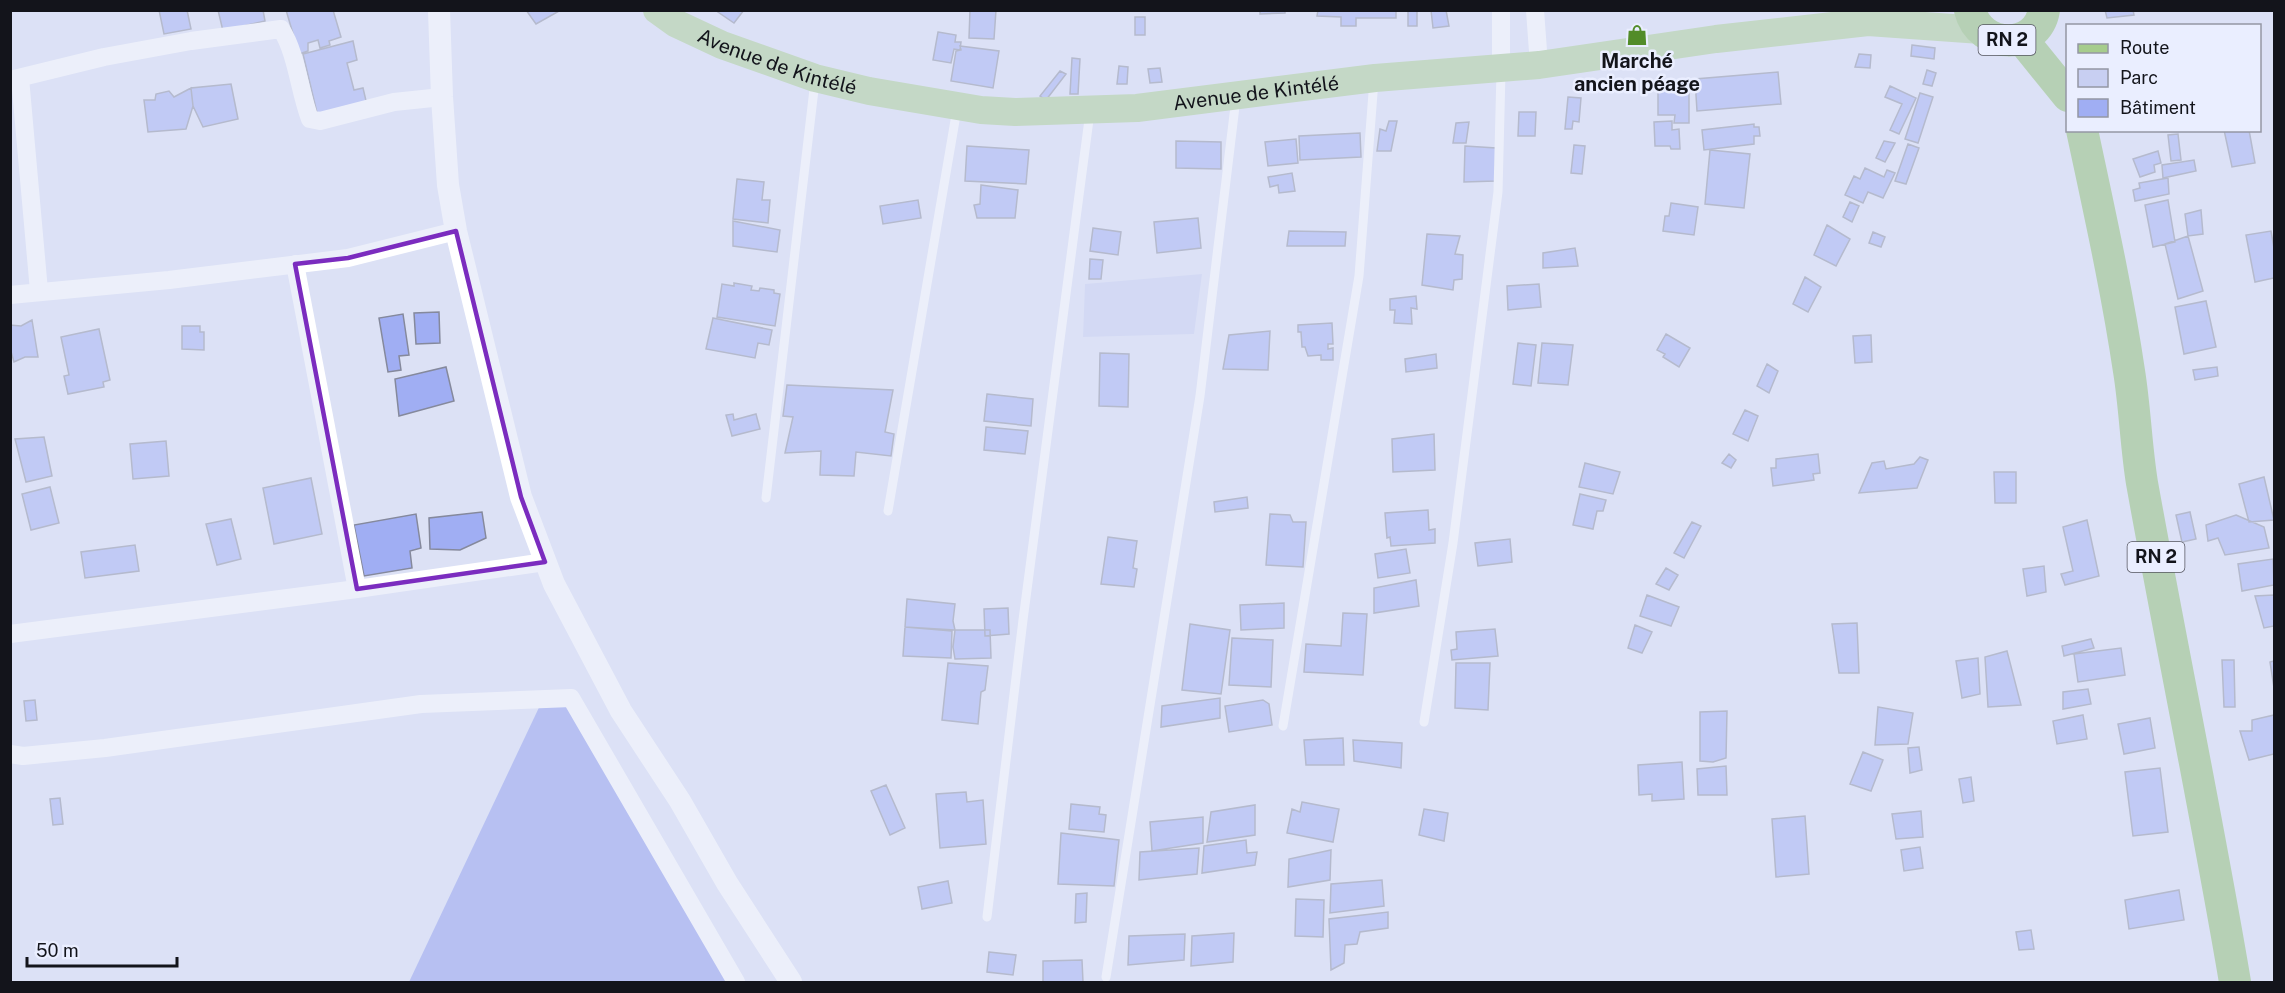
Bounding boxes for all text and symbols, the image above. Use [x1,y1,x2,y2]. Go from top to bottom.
street label: Avenue de Kintélé [694,23,859,100]
shop icon: Marché ancien péage [1625,23,1649,47]
legend [2066,24,2261,132]
road number: RN 2 [1978,25,2036,55]
text: Route [2120,37,2169,58]
place label: Marché ancien péage [1574,49,1700,96]
text: Parc [2120,67,2158,88]
street label: Avenue de Kintélé [1172,71,1340,115]
text: Bâtiment [2120,97,2196,118]
road number: RN 2 [2128,542,2184,572]
scale bar [27,930,177,968]
text: 50 m [36,940,79,961]

